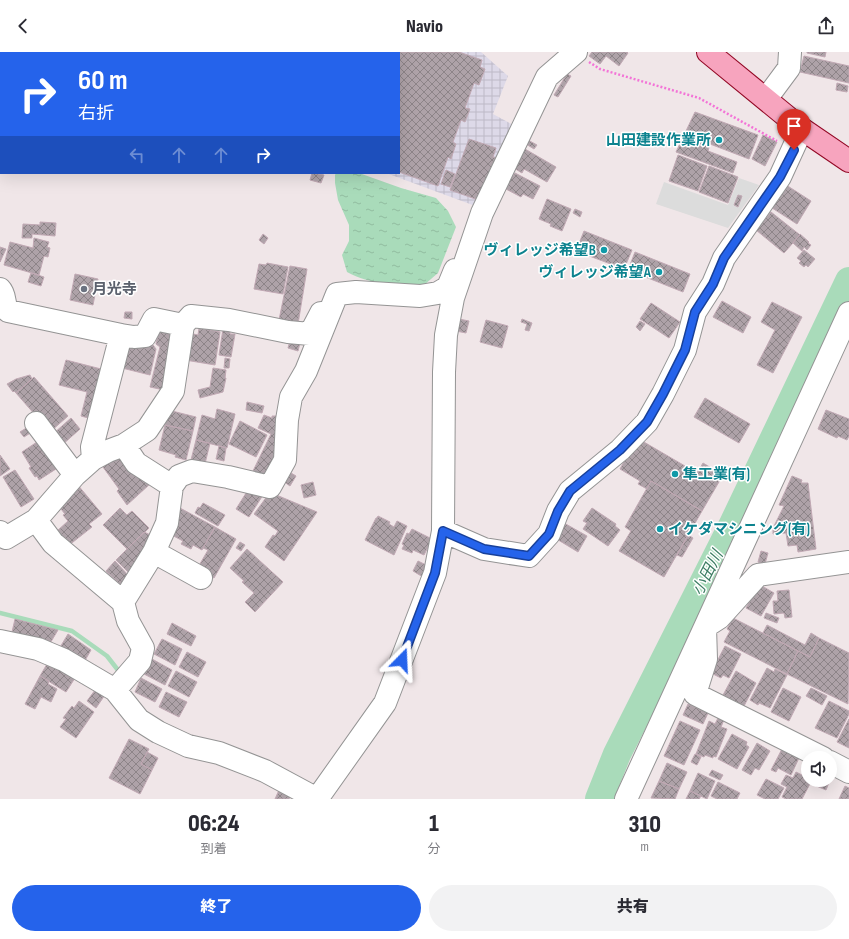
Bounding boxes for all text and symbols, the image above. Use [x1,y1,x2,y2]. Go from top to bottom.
icon: back [12,15,34,37]
icon: share [815,15,837,37]
text: Navio [406,16,443,37]
text: 60 m [78,64,127,97]
icon: right [12,68,64,120]
text: 右折 [78,103,114,124]
pin [777,109,811,150]
icon: arrive [783,115,805,137]
place label: 山田建設作業所 [606,131,711,150]
marker: 山田建設作業所 [714,135,724,145]
icon: left [126,144,148,166]
icon: ahead [168,144,190,166]
icon: ahead [210,144,232,166]
icon: right [252,144,274,166]
place label: ヴィレッジ希望B [484,241,596,260]
marker: ヴィレッジ希望B [599,245,609,255]
place label: ヴィレッジ希望A [539,263,652,282]
marker: ヴィレッジ希望A [654,267,664,277]
place label: 月光寺 [92,280,137,299]
marker: 月光寺 [79,284,89,294]
place label: 隼工業(有) [683,465,750,484]
marker: 隼工業(有) [670,469,680,479]
place label: イケダマシニング(有) [668,520,810,539]
marker: イケダマシニング(有) [655,524,665,534]
water label: 小田川 [689,546,728,599]
position arrow [381,639,423,681]
map controls [801,751,837,787]
button: sound [801,751,837,787]
text: 06:24 [188,809,240,838]
text: 1 [429,809,439,838]
text: 310 [628,810,661,839]
text: m [641,839,649,855]
text: 到着 [201,841,227,857]
text: 分 [427,841,440,857]
button: 終了 [12,885,421,931]
button: 共有 [429,885,837,931]

